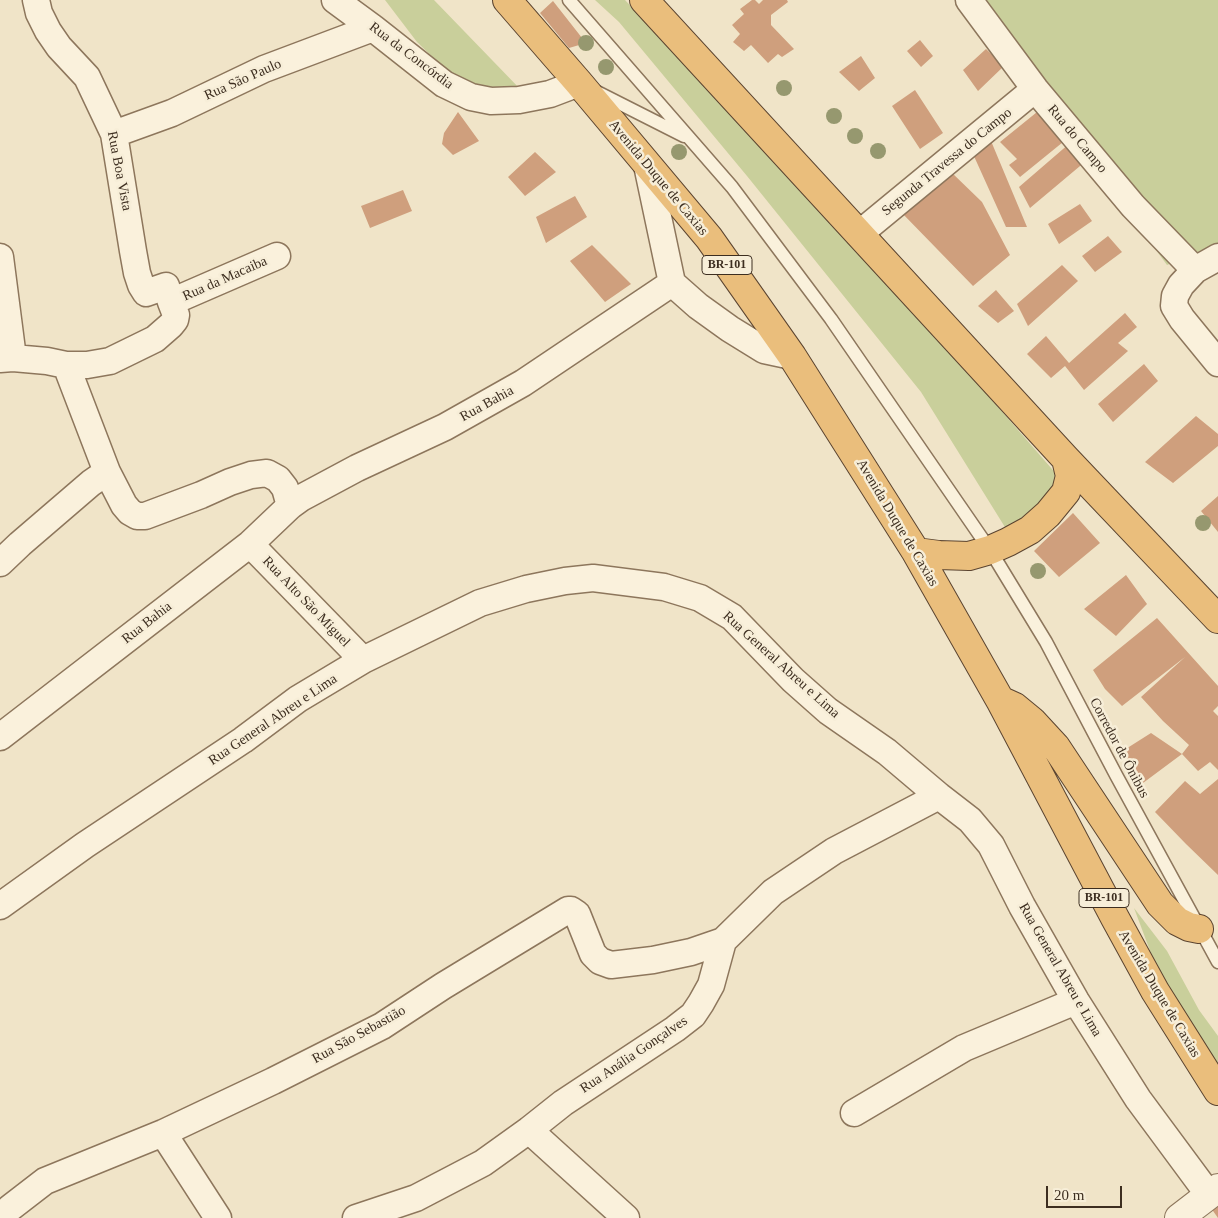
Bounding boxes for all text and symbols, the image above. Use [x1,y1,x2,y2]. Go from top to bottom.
street label: Rua da Concórdia [366,19,456,93]
street label: Rua São Paulo [202,56,284,104]
street label: Rua do Campo [1044,101,1110,177]
street label: Segunda Travessa do Campo [879,104,1015,220]
street label: Avenida Duque de Caxias [605,117,711,239]
street label: Rua Boa Vista [103,130,135,212]
street label: Rua da Macaiba [180,253,270,305]
road number: BR-101 [702,256,752,274]
street label: Rua Bahia [457,382,517,426]
street label: Avenida Duque de Caxias [852,456,942,590]
street label: Rua Alto São Miguel [258,553,354,651]
street label: Rua Bahia [119,598,175,648]
street label: Rua General Abreu e Lima [719,608,843,722]
street label: Rua General Abreu e Lima [205,671,341,769]
street label: Corredor de Ônibus [1085,695,1153,801]
road number: BR-101 [1079,888,1129,908]
street label: Rua General Abreu e Lima [1015,900,1105,1040]
street label: Avenida Duque de Caxias [1114,927,1204,1061]
street label: Rua São Sebastião [309,1002,409,1068]
street label: Rua Anália Gonçalves [577,1013,691,1097]
scale bar [1048,1176,1124,1208]
text: 20 m [1054,1187,1084,1203]

